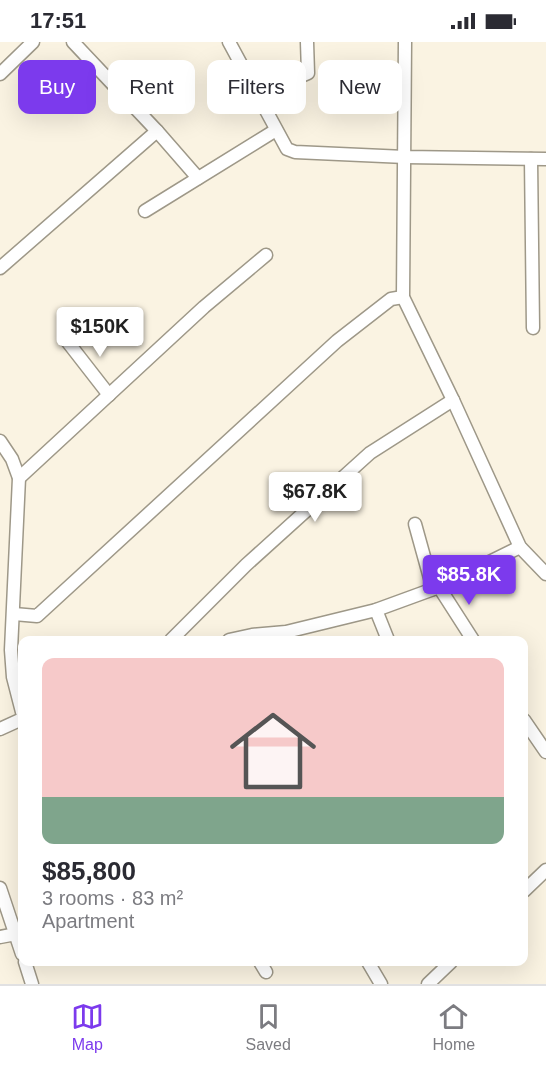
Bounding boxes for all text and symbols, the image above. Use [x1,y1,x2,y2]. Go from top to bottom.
text: 17:51 [30,8,86,33]
chip: Buy [18,60,96,114]
chip: Rent [108,60,195,114]
chip: Filters [207,60,306,114]
chip: New [318,60,402,114]
pin: $150K [58,307,142,358]
text: $150K [71,315,129,337]
pin: $67.8K [266,472,364,523]
text: $67.8K [283,480,347,502]
pin: $85.8K [420,555,518,606]
text: $85.8K [437,563,501,585]
icon: home [219,697,327,805]
text: $85,800 [42,856,136,886]
text: 3 rooms · 83 m² [42,887,183,909]
text: Apartment [42,910,134,932]
tab: Map [71,1000,104,1054]
tab: Saved [245,1000,291,1054]
tab: Home [432,1000,475,1054]

